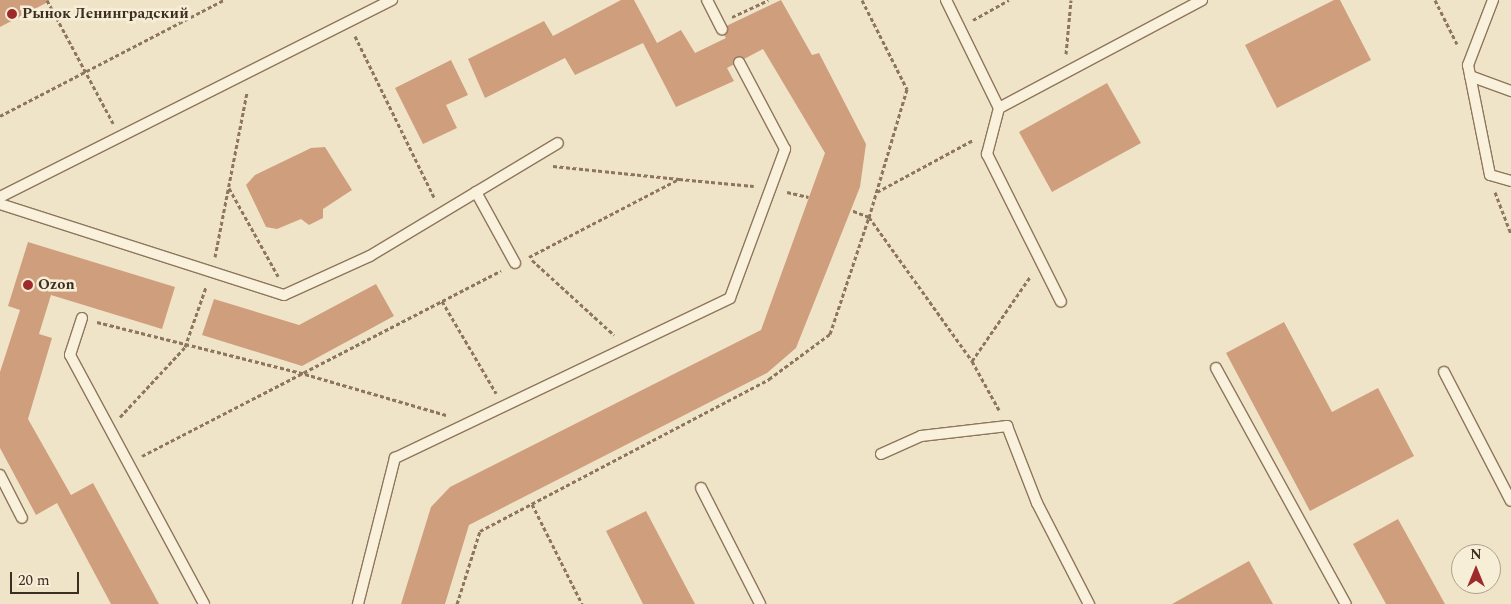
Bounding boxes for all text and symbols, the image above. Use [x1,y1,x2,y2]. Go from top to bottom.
place label: Рынок Ленинградский [22,5,189,23]
marker: Рынок Ленинградский [6,8,18,20]
place label: Ozon [38,276,75,294]
marker: Ozon [22,279,34,291]
north arrow [1451,544,1501,594]
text: N [1470,544,1482,565]
scale bar [12,562,81,594]
text: 20 m [18,569,50,592]

